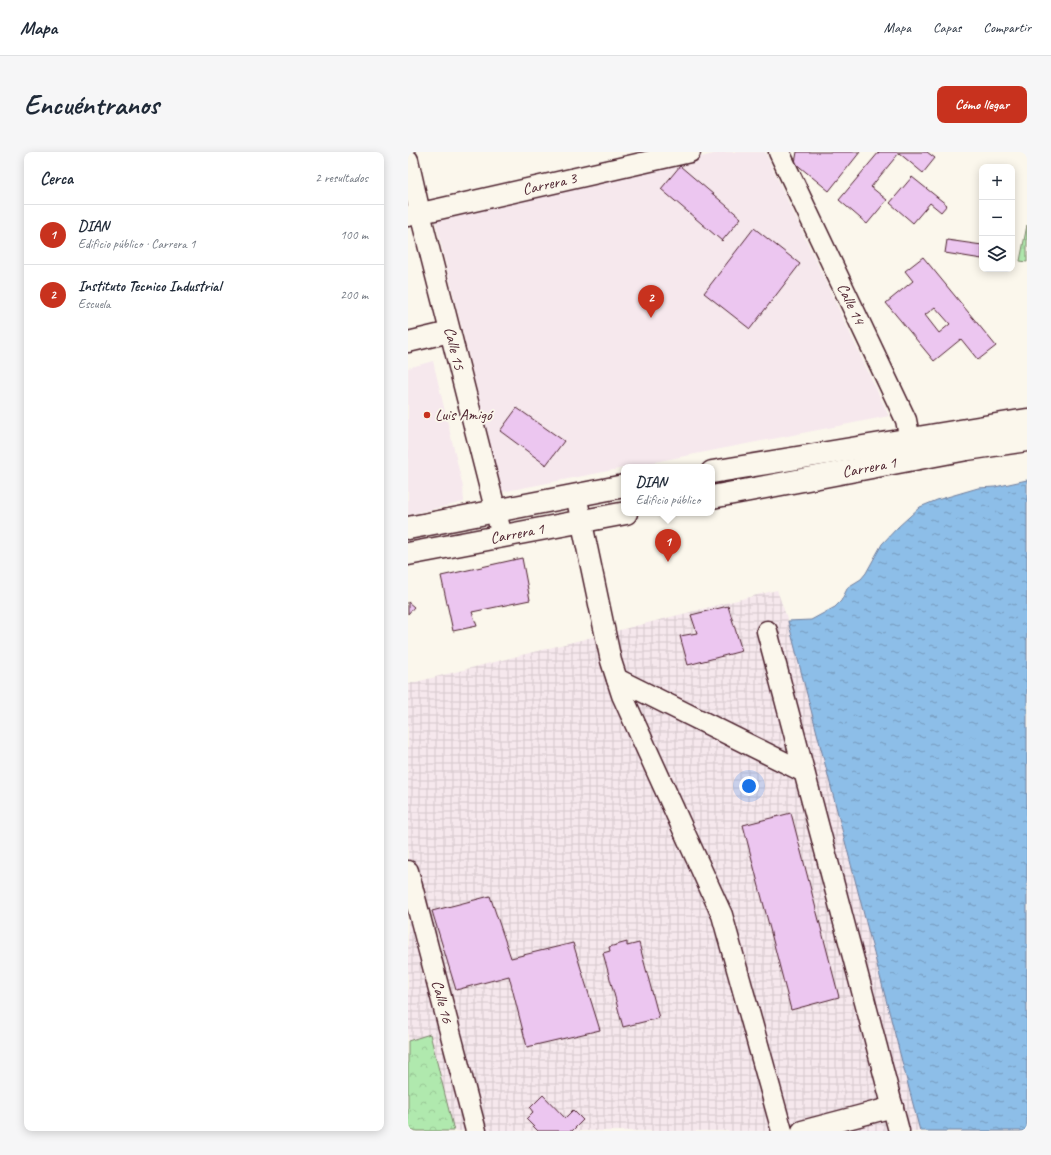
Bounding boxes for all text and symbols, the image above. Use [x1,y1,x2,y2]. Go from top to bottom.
text: Mapa [20,16,57,40]
text: Mapa [884,19,911,36]
text: Capas [933,19,961,36]
text: Compartir [983,19,1031,36]
button: Cómo llegar [937,86,1027,123]
text: Encuéntranos [24,87,159,122]
map controls [979,164,1015,272]
button: + [979,164,1015,200]
text: Cerca [40,168,73,189]
street label: Carrera 3 [521,168,580,200]
text: 2 resultados [315,170,368,186]
button: − [979,200,1015,236]
text: DIAN [78,217,109,236]
text: 1 [50,227,56,243]
text: 100 m [340,227,368,243]
text: Edificio público · Carrera 1 [78,236,196,252]
button: layers [979,236,1015,272]
text: Instituto Tecnico Industrial [78,277,221,296]
street label: Calle 14 [833,280,870,329]
pin: 2 [638,285,664,318]
text: 2 [50,287,56,303]
text: 200 m [340,287,368,303]
text: Escuela [78,296,110,312]
street label: Calle 15 [439,325,470,373]
place label: Luis Amigó [435,405,494,425]
marker: Luis Amigó [422,410,432,420]
street label: Carrera 1 [841,452,899,482]
popup [621,464,715,516]
text: DIAN [636,473,667,492]
text: Edificio público [636,492,700,508]
street label: Carrera 1 [488,518,547,548]
pin: 1 [655,529,681,562]
your location [739,776,759,796]
street label: Calle 16 [427,978,458,1026]

